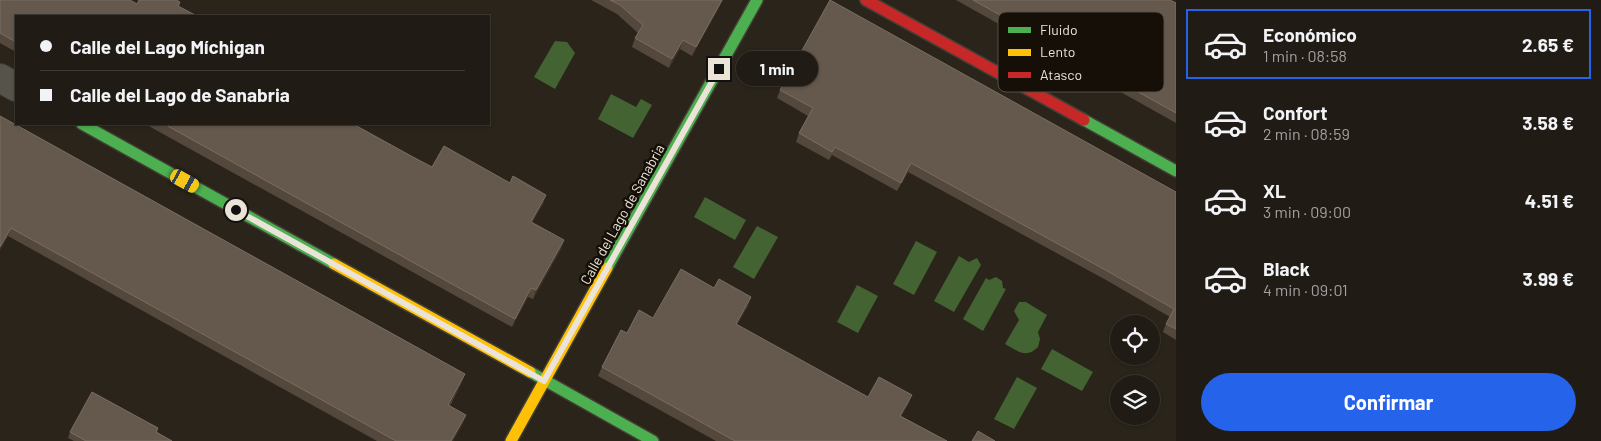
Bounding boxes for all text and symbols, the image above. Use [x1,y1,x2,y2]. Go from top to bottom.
legend [998,12,1164,92]
text: Fluido [1040,21,1078,38]
icon: car [1203,22,1248,67]
text: Económico [1263,23,1357,46]
text: 2.65 € [1522,33,1574,56]
text: Calle del Lago Míchigan [70,35,265,58]
text: Lento [1040,43,1075,60]
text: 1 min · 08:58 [1263,46,1347,65]
callout: 1 min [736,52,819,86]
route end [708,58,730,80]
text: 1 min [759,59,795,78]
text: Atasco [1040,66,1082,83]
text: Calle del Lago de Sanabria [70,83,290,106]
icon: car [1203,100,1248,145]
text: Confort [1263,101,1327,124]
text: 3.58 € [1522,111,1574,134]
text: 2 min · 08:59 [1263,124,1350,143]
street label: Calle del Lago de Sanabria [576,141,668,287]
car [168,167,201,195]
icon: car [1203,178,1248,223]
text: XL [1263,179,1286,202]
text: 4.51 € [1525,189,1574,212]
route start [225,199,247,221]
text: 3 min · 09:00 [1263,202,1351,221]
icon: car [1203,256,1248,301]
text: Black [1263,257,1310,280]
text: 3.99 € [1523,267,1574,290]
text: 4 min · 09:01 [1263,280,1348,299]
map controls [1110,315,1160,425]
button: locate [1110,315,1160,365]
button: Confirmar [1201,373,1576,431]
button: layers [1110,375,1160,425]

